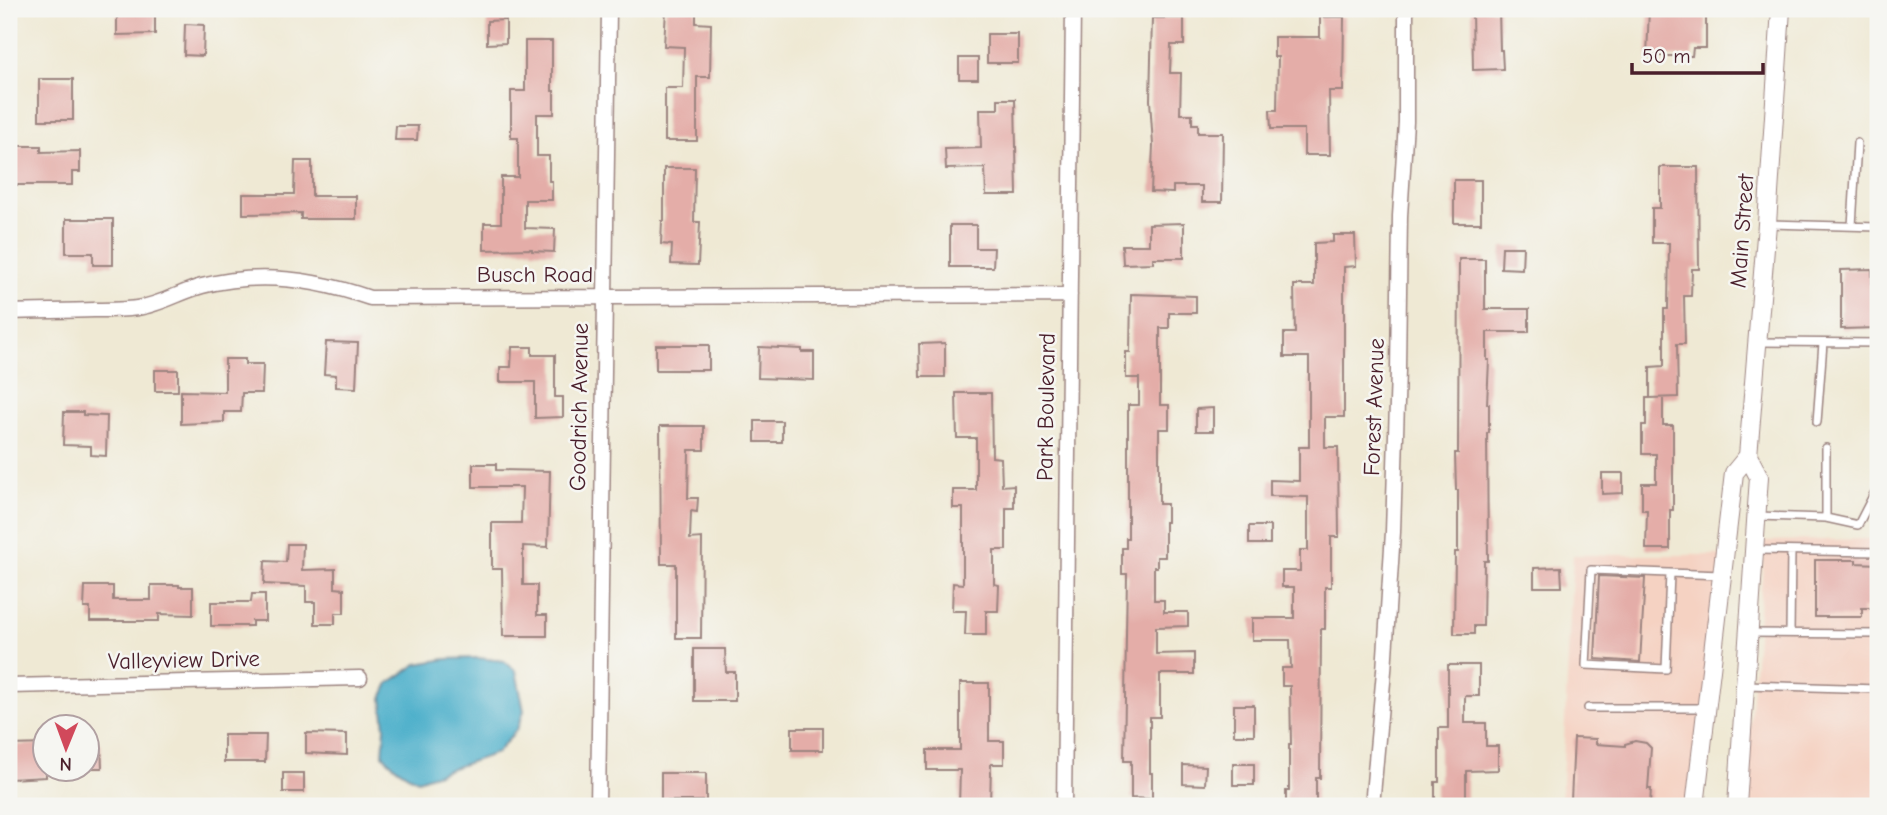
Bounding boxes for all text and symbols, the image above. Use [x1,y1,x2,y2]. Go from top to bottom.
scale bar [1632,32,1763,76]
text: 50 m [1642,44,1691,68]
street label: Main Street [1725,172,1760,289]
street label: Busch Road [477,261,593,288]
street label: Goodrich Avenue [564,323,594,491]
street label: Park Boulevard [1031,333,1061,481]
street label: Forest Avenue [1358,337,1390,477]
street label: Valleyview Drive [108,645,260,675]
north arrow [32,714,102,784]
text: N [59,753,72,775]

